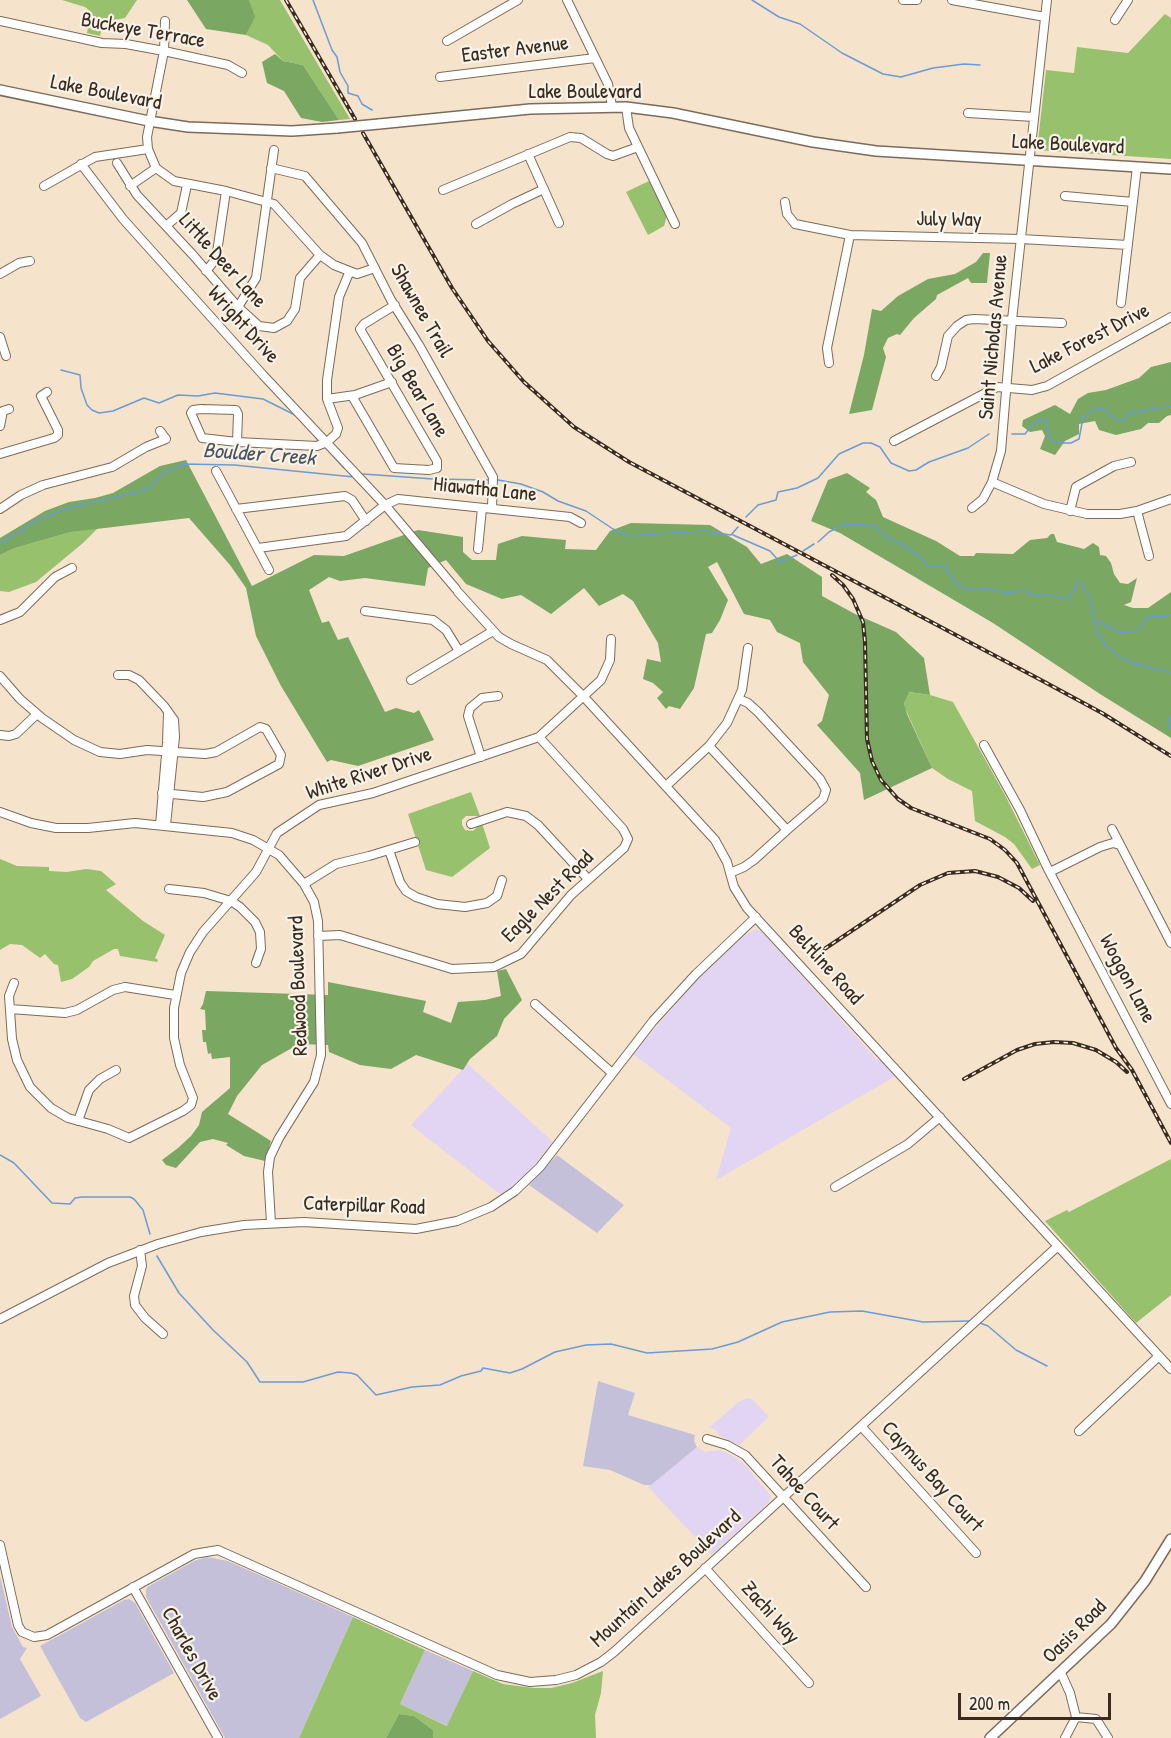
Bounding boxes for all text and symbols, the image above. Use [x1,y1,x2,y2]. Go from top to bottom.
street label: Buckeye Terrace [79,8,207,54]
street label: Easter Avenue [460,31,570,69]
street label: Lake Boulevard [48,70,164,116]
street label: Lake Boulevard [529,79,641,105]
street label: Lake Boulevard [1011,129,1125,161]
street label: July Way [916,207,982,233]
street label: Little Deer Lane [173,208,271,314]
street label: Saint Nicholas Avenue [974,254,1014,420]
street label: Shawnee Trail [384,260,458,362]
street label: Wright Drive [202,281,284,369]
street label: Lake Forest Drive [1026,298,1154,380]
street label: Big Bear Lane [380,340,454,442]
water label: Boulder Creek [202,438,316,472]
street label: Hiawatha Lane [432,472,538,508]
street label: White River Drive [303,742,435,806]
street label: Eagle Nest Road [497,846,599,948]
street label: Redwood Boulevard [284,916,314,1056]
street label: Beltline Road [782,920,868,1010]
street label: Woggon Lane [1093,930,1161,1028]
street label: Caterpillar Road [303,1191,425,1221]
street label: Caymus Bay Court [876,1416,988,1538]
street label: Tahoe Court [764,1450,844,1536]
street label: Mountain Lakes Boulevard [586,1505,746,1653]
street label: Zachi Way [735,1577,805,1649]
street label: Oasis Road [1038,1595,1112,1669]
street label: Charles Drive [155,1603,227,1705]
scale bar [961,1681,1114,1719]
text: 200 m [969,1691,1010,1716]

